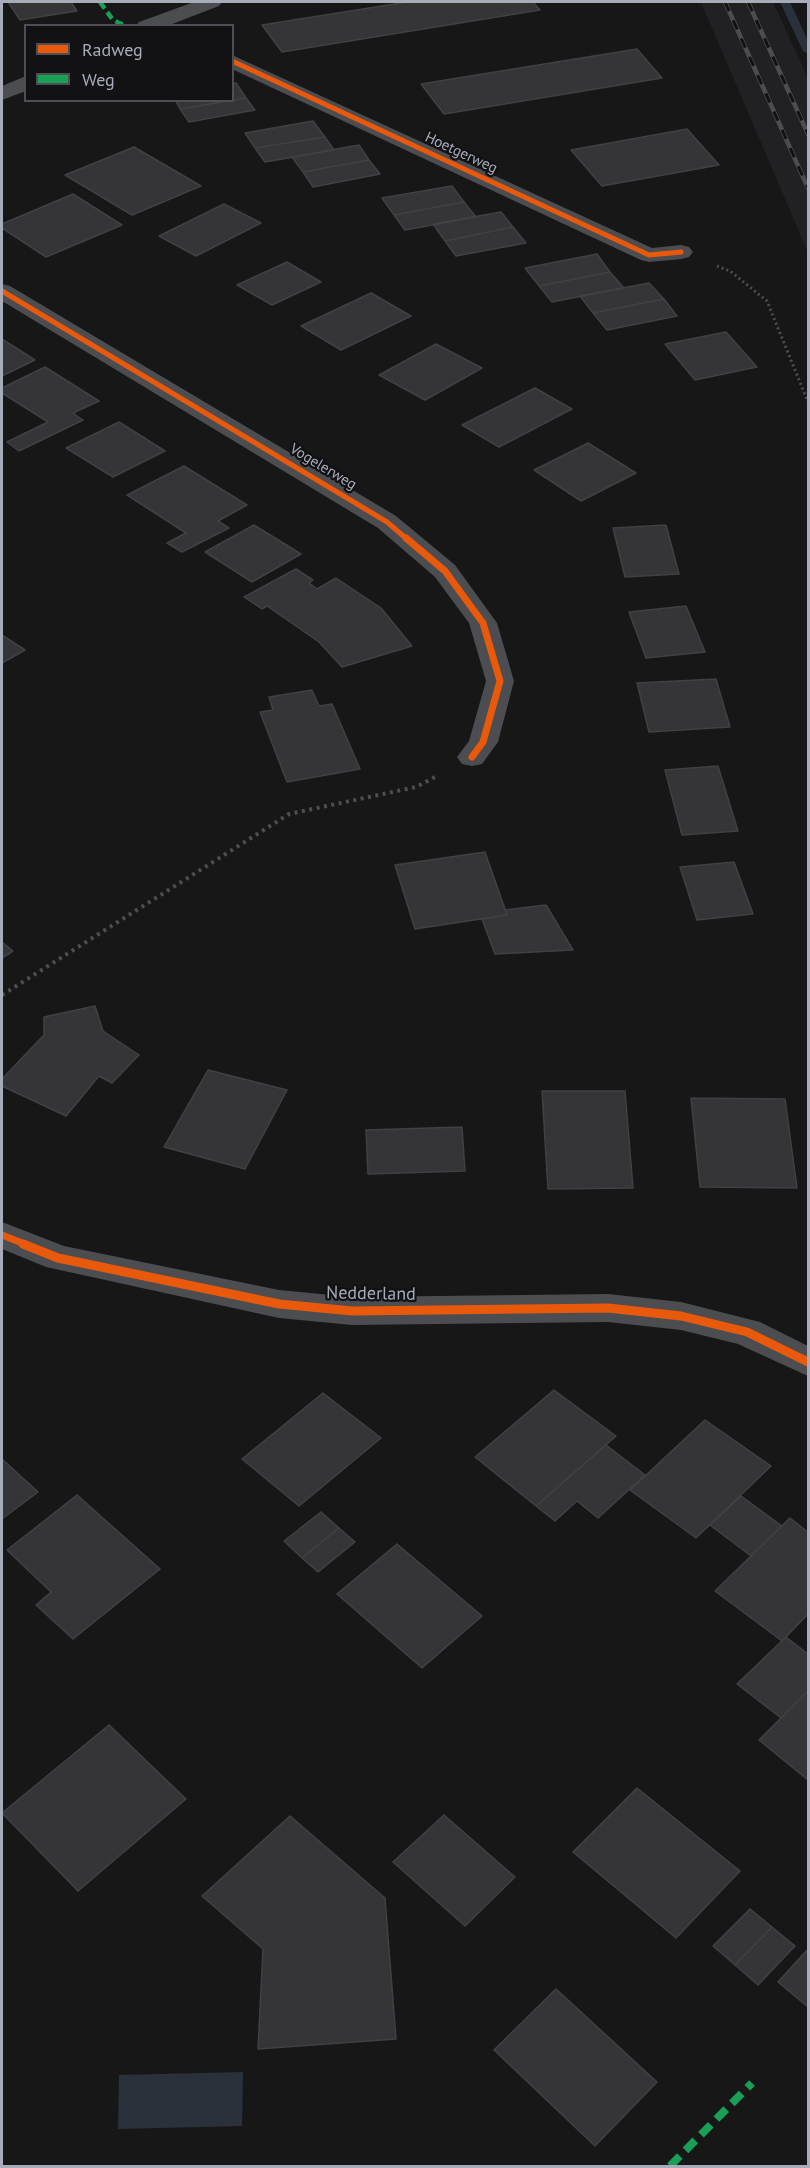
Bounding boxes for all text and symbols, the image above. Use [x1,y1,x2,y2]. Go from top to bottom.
legend [24,24,234,102]
text: Radweg [82,38,143,61]
text: Weg [82,68,115,91]
street label: Hoetgerweg [422,128,500,178]
street label: Vogelerweg [286,440,360,494]
street label: Nedderland [326,1282,416,1306]

